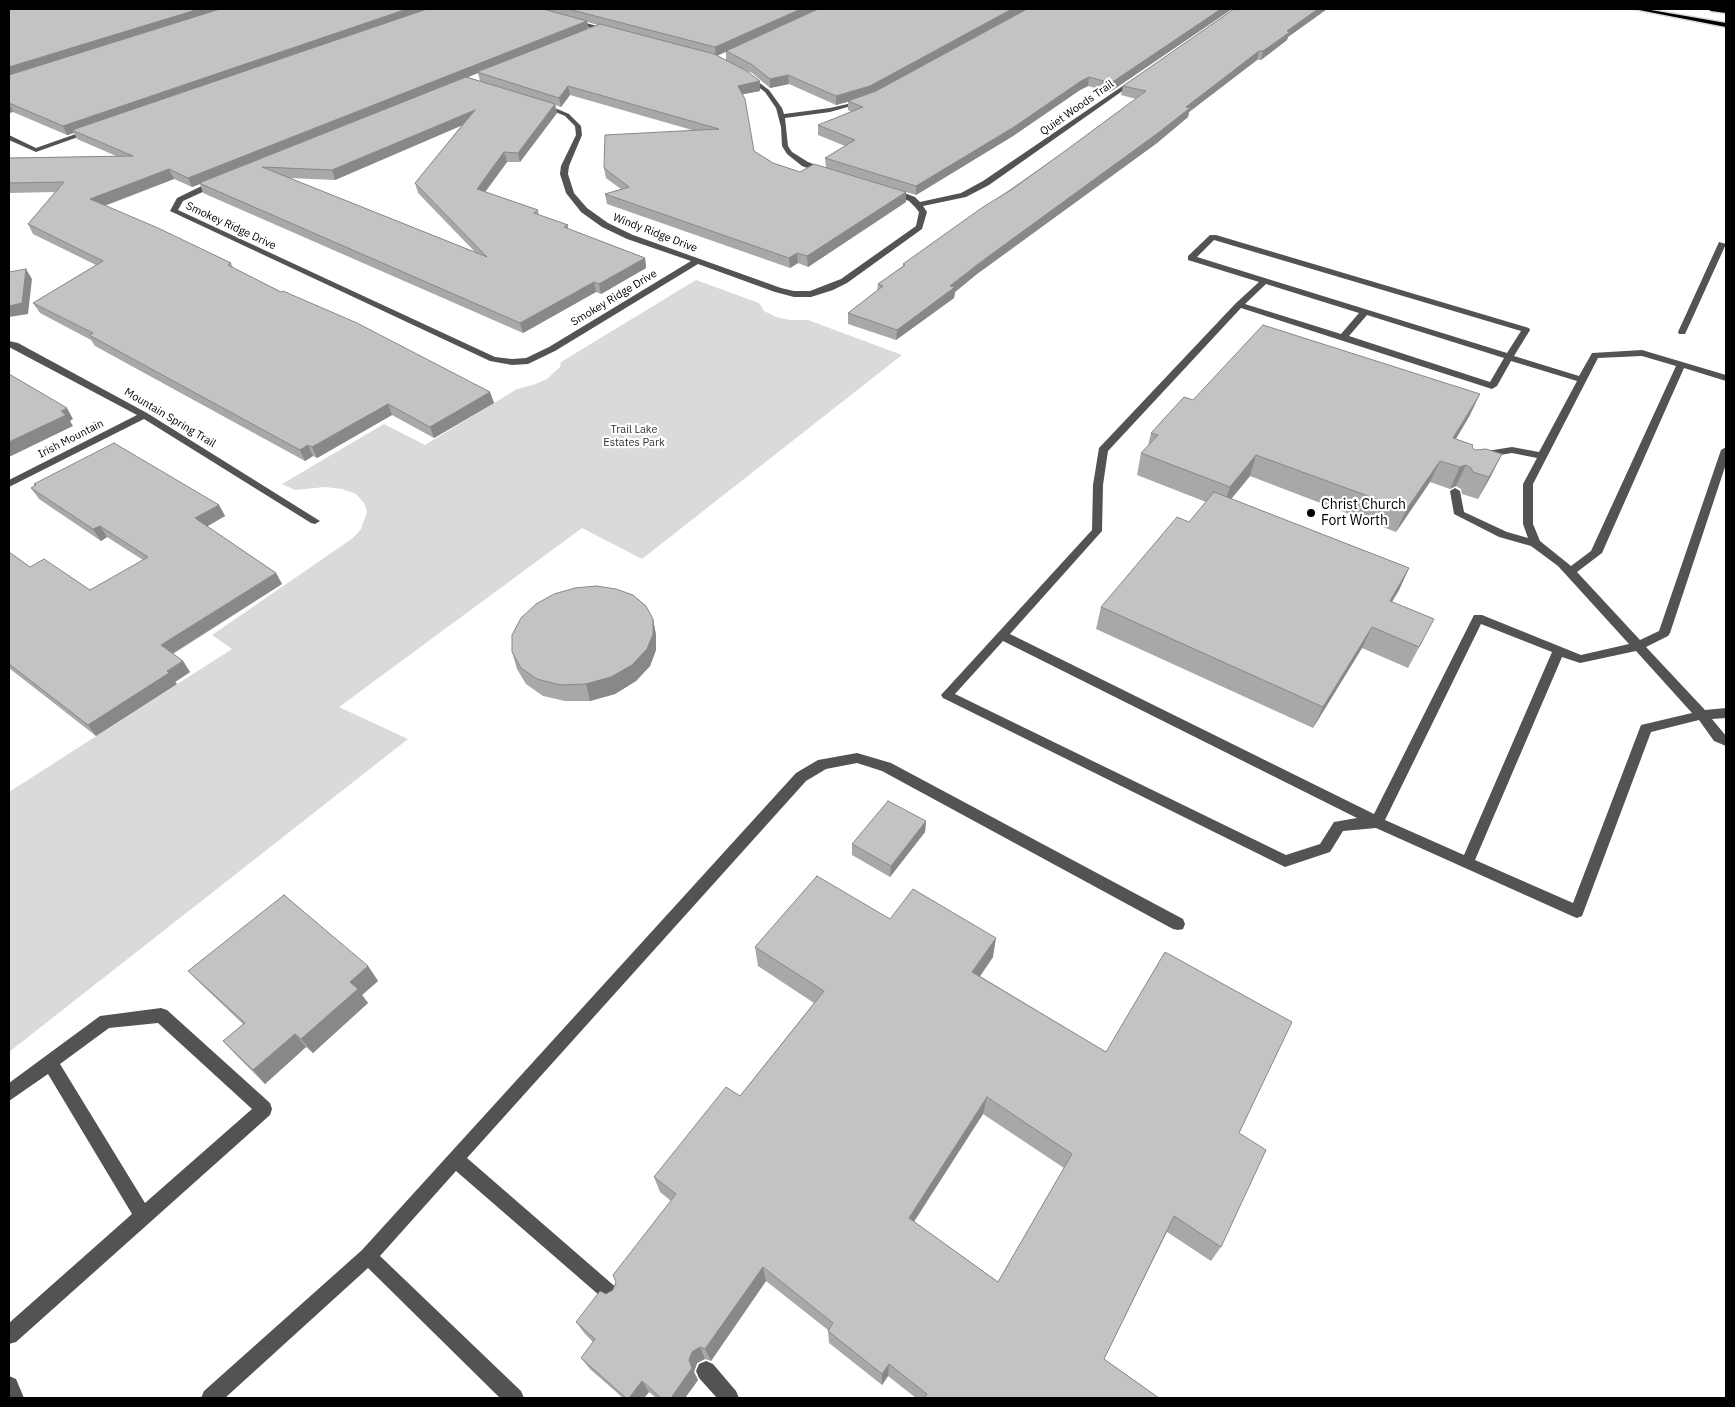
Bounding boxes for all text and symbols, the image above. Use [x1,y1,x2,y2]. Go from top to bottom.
street label: Quiet Woods Trail [1038,78,1116,138]
street label: Smokey Ridge Drive [184,199,278,253]
street label: Windy Ridge Drive [611,211,699,255]
street label: Smokey Ridge Drive [569,267,659,329]
street label: Mountain Spring Trail [122,385,218,451]
street label: Irish Mountain [36,417,106,461]
park label: Trail Lake Estates Park [603,423,665,449]
place label: Christ Church Fort Worth [1321,497,1406,530]
marker: Christ Church Fort Worth [1305,507,1317,519]

